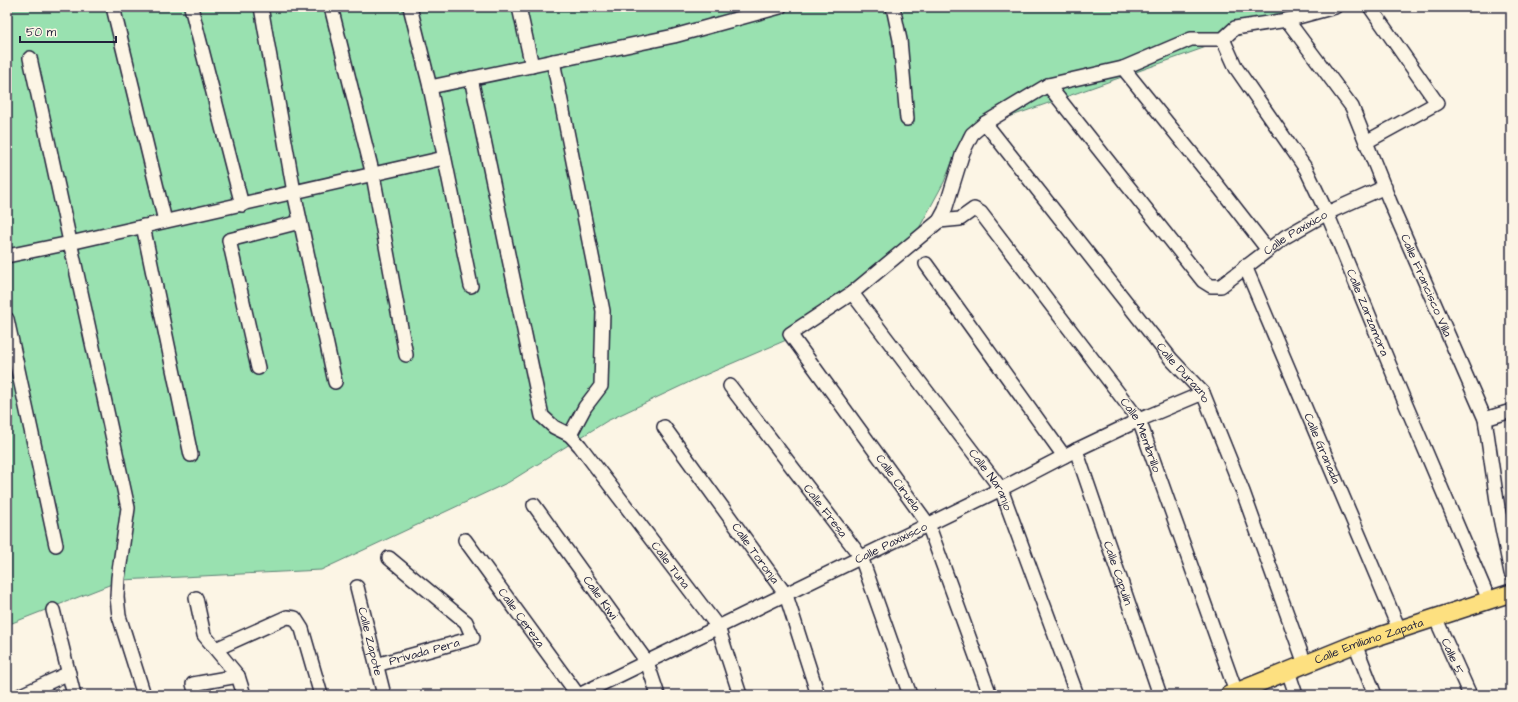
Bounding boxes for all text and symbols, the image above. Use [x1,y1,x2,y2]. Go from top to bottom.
scale bar [20,18,116,44]
text: 50 m [26,24,57,41]
street label: Calle Paxixico [1260,206,1331,259]
street label: Calle Francisco Villa [1397,231,1456,340]
street label: Calle Zarzamora [1342,266,1393,359]
street label: Calle Durazno [1153,339,1214,405]
street label: Calle Membrillo [1116,394,1166,475]
street label: Calle Granada [1300,410,1345,486]
street label: Calle Naranjo [965,445,1017,513]
street label: Calle Ciruela [871,451,925,515]
street label: Calle Fresa [799,480,851,541]
street label: Calle Paxixisco [852,518,930,568]
street label: Calle Toronja [728,519,784,587]
street label: Calle Tuna [647,538,694,592]
street label: Calle Capulín [1099,539,1137,607]
street label: Calle Kiwi [579,572,622,623]
street label: Calle Cereza [494,584,549,651]
street label: Calle Zapote [354,605,387,678]
street label: Calle Emiliano Zapata [1312,614,1426,668]
street label: Privada Pera [387,634,461,669]
street label: Calle 5 [1437,635,1468,678]

